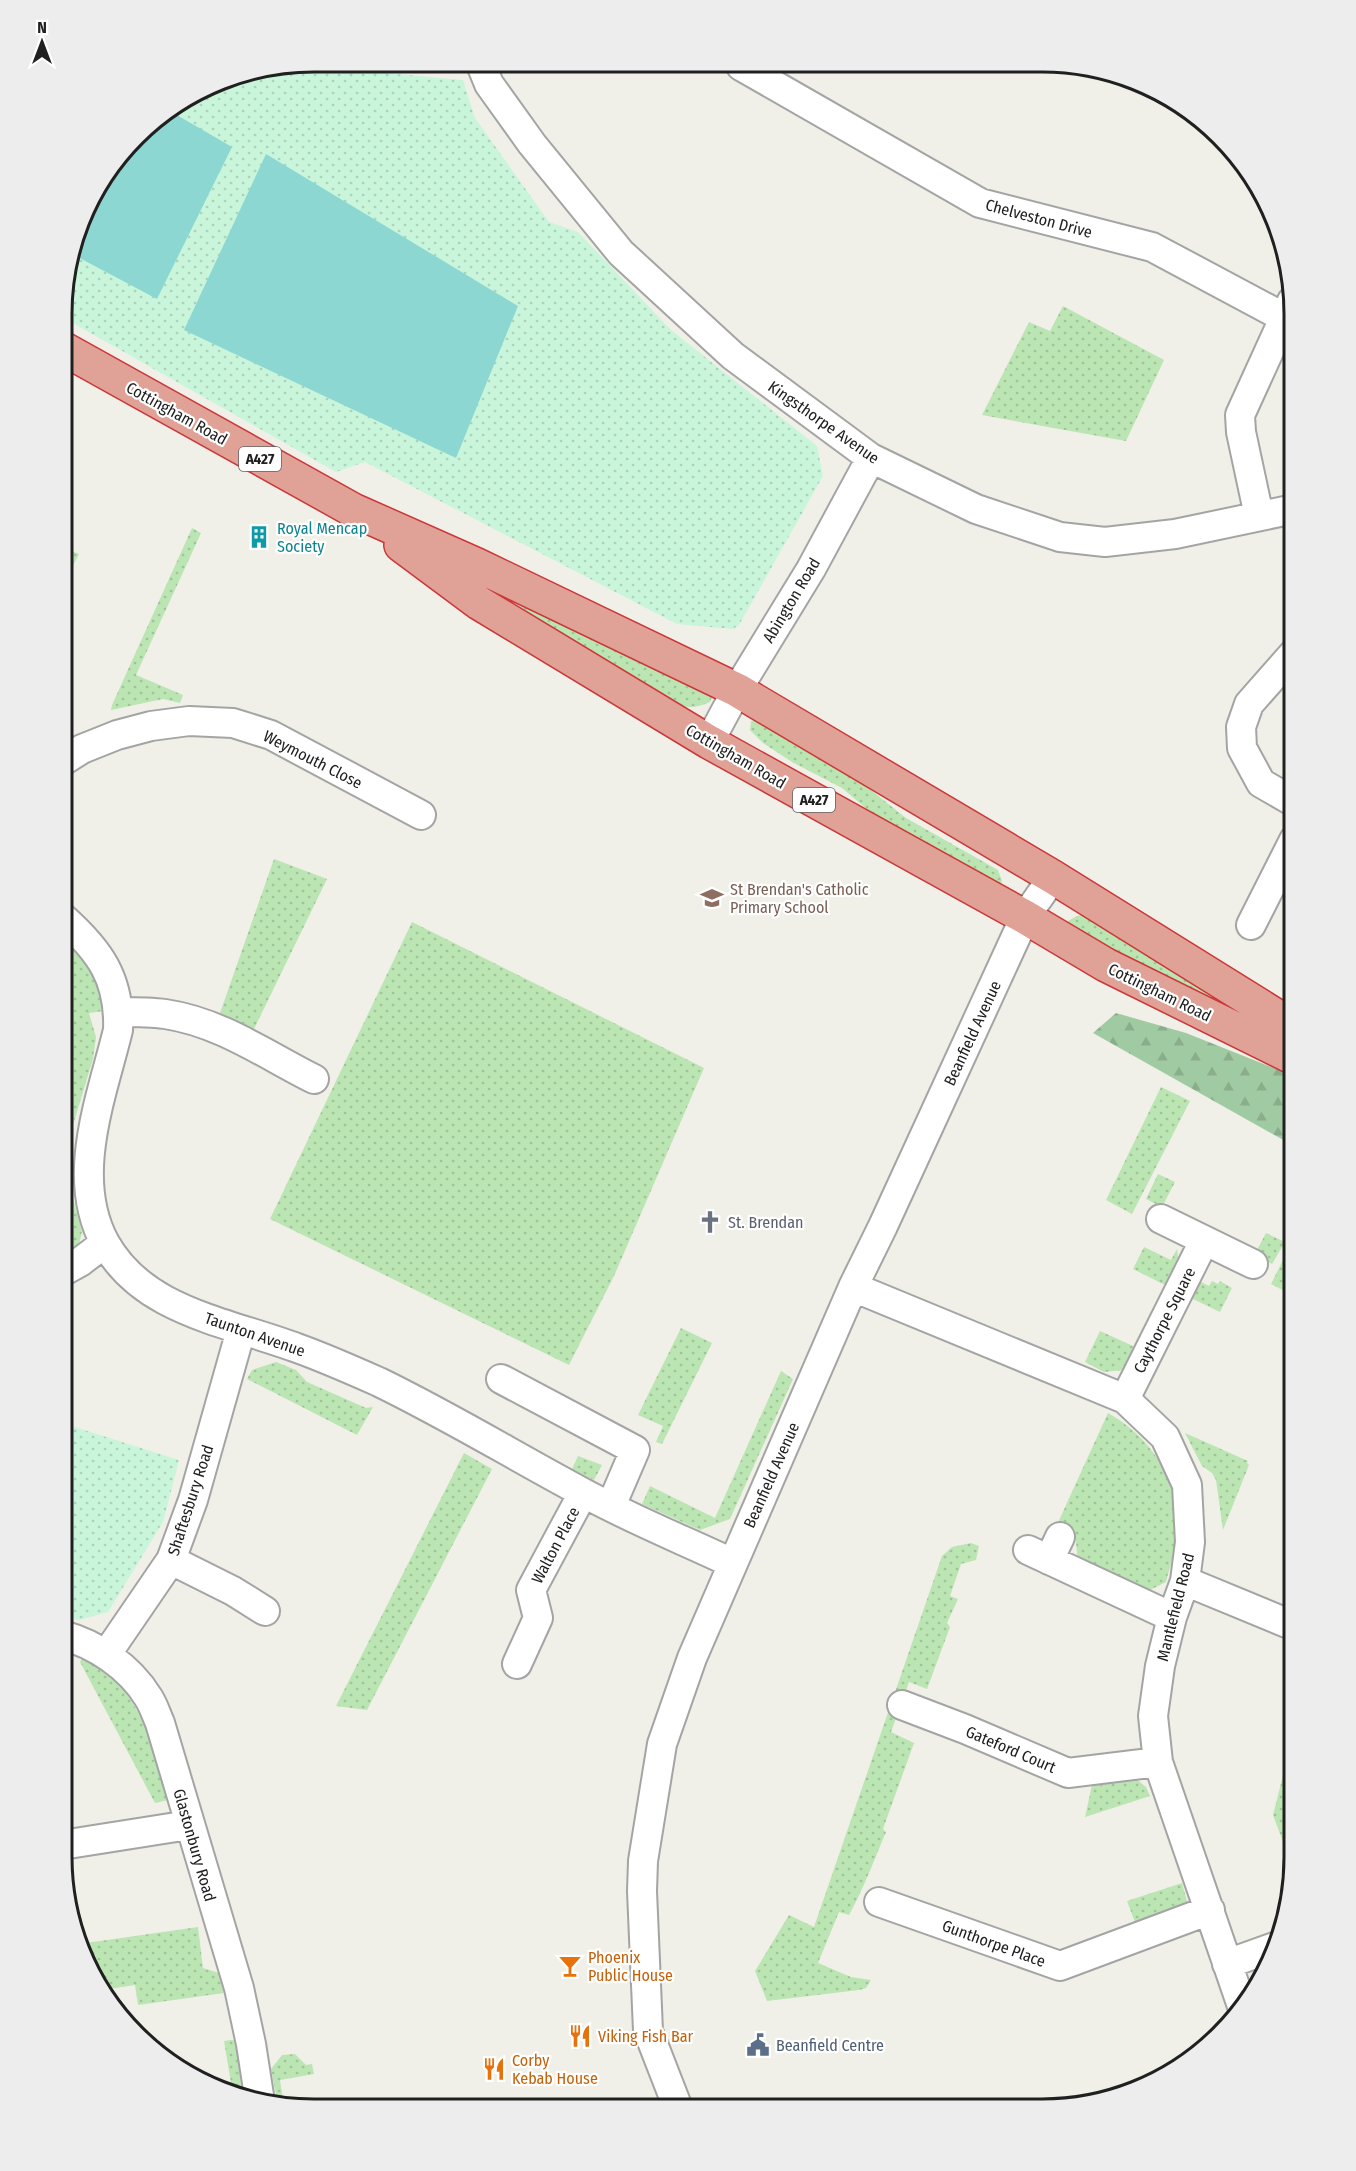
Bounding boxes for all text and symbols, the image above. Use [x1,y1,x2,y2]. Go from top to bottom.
north arrow [12,12,72,72]
text: N [37,18,47,37]
street label: Chelveston Drive [983,195,1094,242]
street label: Kingsthorpe Avenue [765,377,883,468]
street label: Cottingham Road [123,378,230,449]
road number: A427 [239,447,281,471]
place label: Royal Mencap Society [277,519,367,556]
building icon: Royal Mencap Society [246,524,272,550]
street label: Abington Road [759,554,824,646]
street label: Cottingham Road [682,720,789,793]
street label: Weymouth Close [260,726,366,793]
road number: A427 [793,788,835,812]
place label: St Brendan's Catholic Primary School [730,880,869,917]
school or university icon: St Brendan's Catholic Primary School [699,885,725,911]
street label: Cottingham Road [1105,959,1214,1026]
street label: Beanfield Avenue [940,978,1005,1089]
church icon: St. Brendan [697,1209,723,1235]
place label: St. Brendan [728,1213,803,1232]
street label: Caythorpe Square [1130,1264,1199,1376]
street label: Taunton Avenue [202,1308,308,1361]
street label: Beanfield Avenue [740,1419,803,1531]
street label: Shaftesbury Road [164,1442,217,1558]
street label: Walton Place [527,1504,584,1587]
street label: Mantlefield Road [1153,1551,1198,1663]
street label: Gateford Court [963,1722,1059,1777]
street label: Glastonbury Road [169,1787,220,1904]
street label: Gunthorpe Place [940,1916,1048,1971]
place label: Phoenix Public House [588,1948,673,1985]
bar icon: Phoenix Public House [557,1953,583,1979]
restaurant icon: Viking Fish Bar [567,2023,593,2049]
place label: Viking Fish Bar [598,2027,694,2046]
public building icon: Beanfield Centre [745,2032,771,2058]
place label: Beanfield Centre [776,2036,884,2055]
place label: Corby Kebab House [512,2051,598,2088]
restaurant icon: Corby Kebab House [481,2056,507,2082]

